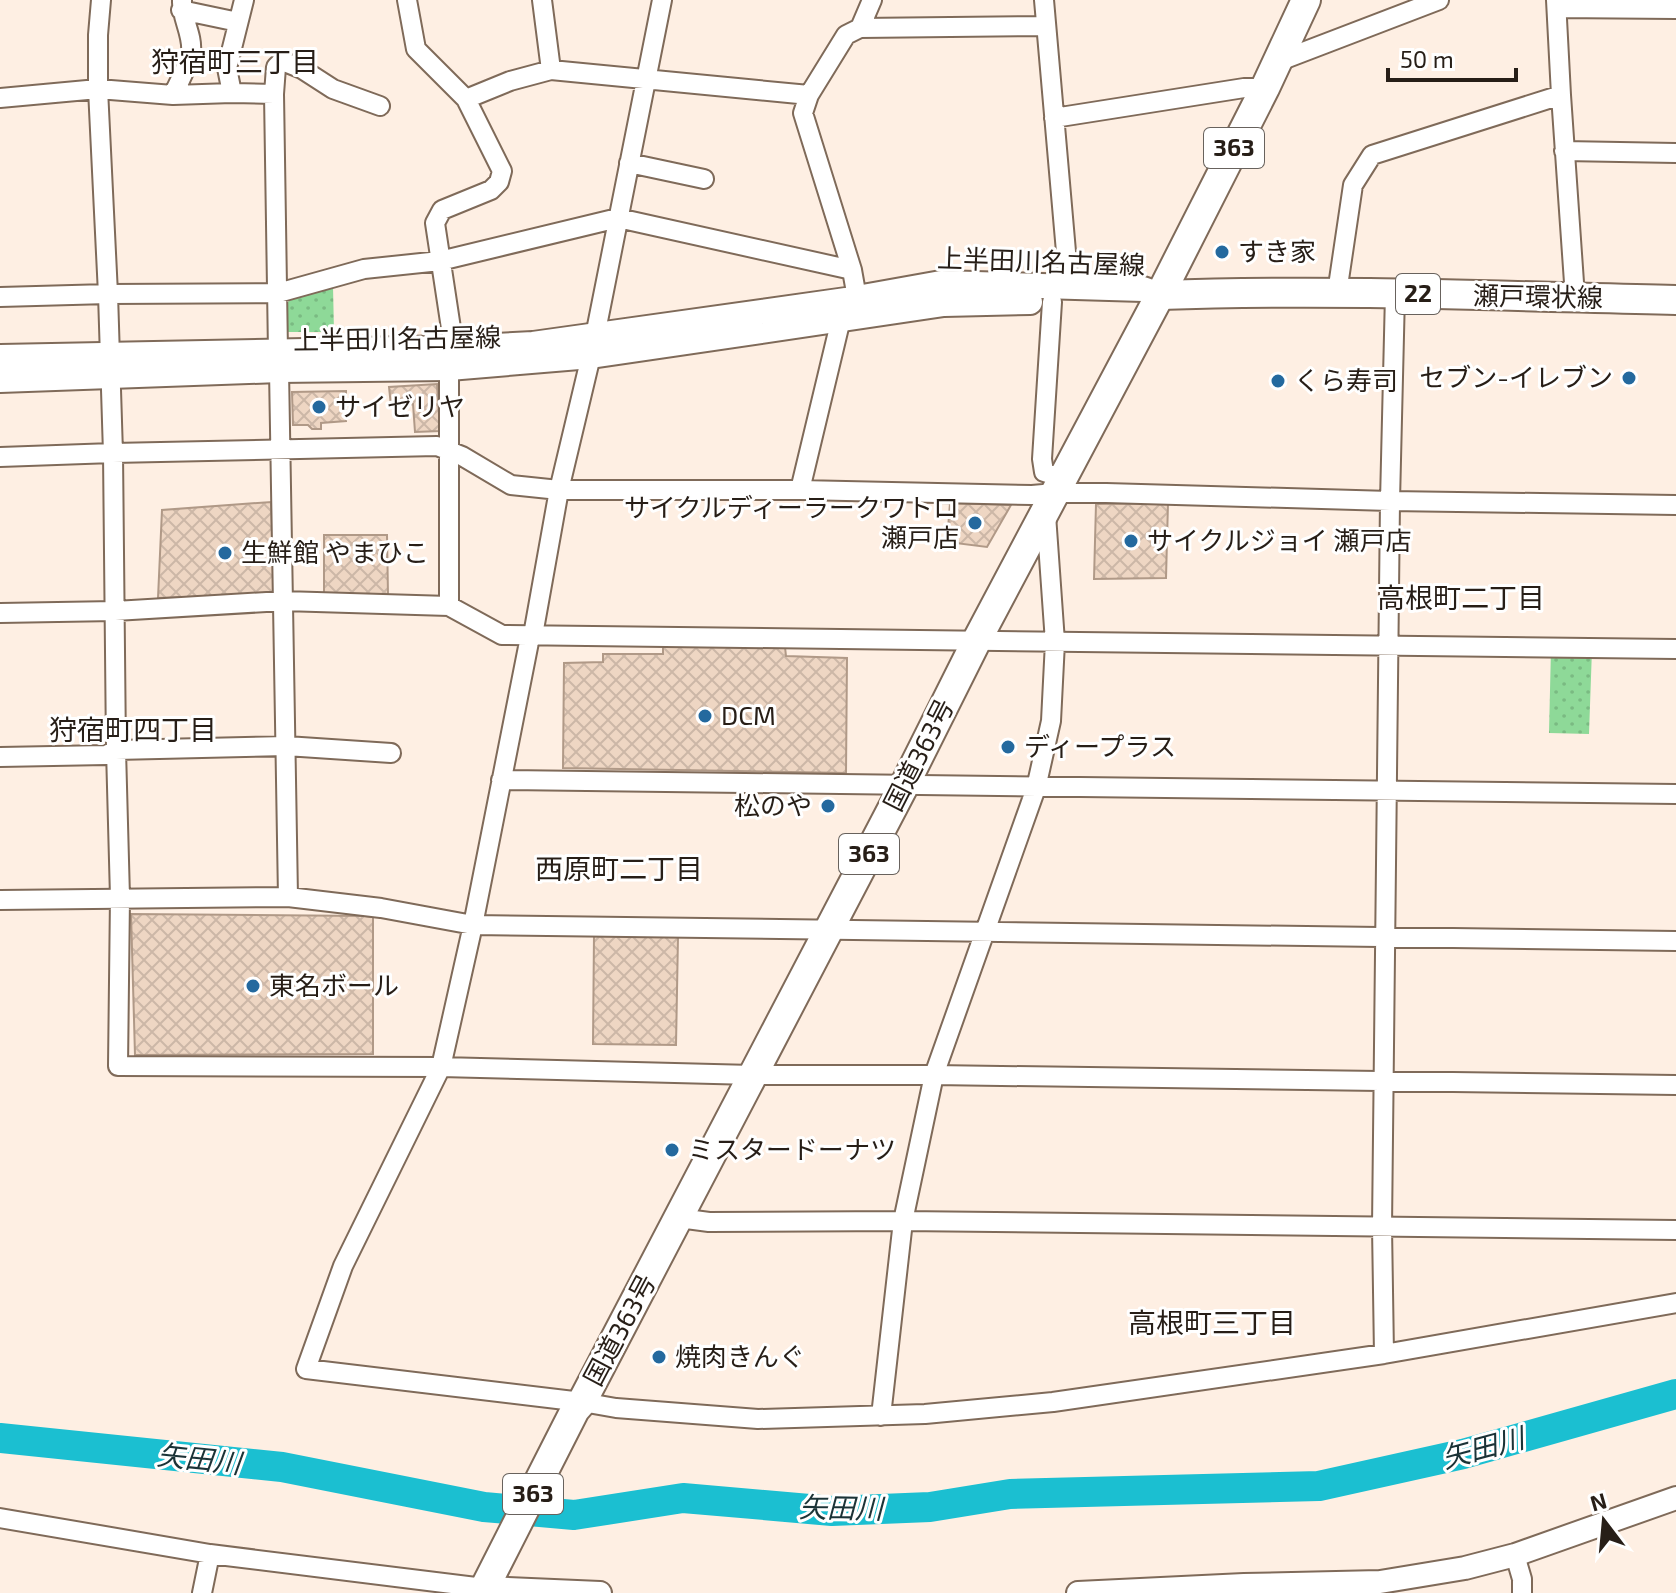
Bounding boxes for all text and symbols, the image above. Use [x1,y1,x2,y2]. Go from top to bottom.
scale bar [1388,32,1516,82]
district label: 狩宿町三丁目 [151,44,319,78]
text: 50 m [1400,44,1454,73]
road number: 363 [1204,128,1264,168]
place label: すき家 [1238,235,1316,266]
street label: 上半田川名古屋線 [937,241,1146,280]
marker: すき家 [1213,243,1231,261]
road number: 22 [1396,274,1440,314]
street label: 瀬戸環状線 [1473,279,1603,312]
street label: 上半田川名古屋線 [293,320,501,355]
place label: セブン-イレブン [1419,361,1613,392]
place label: くら寿司 [1294,364,1398,395]
marker: セブン-イレブン [1620,369,1638,387]
marker: くら寿司 [1269,372,1287,390]
place label: サイゼリヤ [335,390,465,421]
marker: サイゼリヤ [310,398,328,416]
place label: サイクルディーラークワトロ 瀬戸店 [624,491,959,552]
marker: サイクルディーラークワトロ 瀬戸店 [966,514,984,532]
place label: サイクルジョイ 瀬戸店 [1147,524,1412,555]
marker: サイクルジョイ 瀬戸店 [1122,532,1140,550]
place label: 生鮮館 やまひこ [241,536,429,567]
marker: 生鮮館 やまひこ [216,544,234,562]
district label: 高根町二丁目 [1377,580,1545,614]
street label: 国道363号 [876,693,959,816]
place label: DCM [721,699,776,730]
marker: DCM [696,707,714,725]
district label: 狩宿町四丁目 [49,712,217,746]
place label: ディープラス [1024,730,1176,761]
marker: ディープラス [999,738,1017,756]
place label: 松のや [734,789,812,820]
marker: 松のや [819,797,837,815]
road number: 363 [839,834,899,874]
district label: 西原町二丁目 [535,851,703,885]
place label: 東名ボール [269,969,399,1000]
marker: 東名ボール [244,977,262,995]
place label: ミスタードーナツ [688,1133,896,1164]
marker: ミスタードーナツ [663,1141,681,1159]
street label: 国道363号 [576,1268,661,1390]
district label: 高根町三丁目 [1128,1305,1296,1339]
place label: 焼肉きんぐ [675,1340,805,1371]
marker: 焼肉きんぐ [650,1348,668,1366]
water label: 矢田川 [1438,1419,1531,1474]
water label: 矢田川 [156,1437,246,1480]
road number: 363 [503,1474,563,1514]
north arrow [1564,1481,1644,1561]
text: N [1587,1486,1609,1515]
water label: 矢田川 [799,1489,886,1525]

